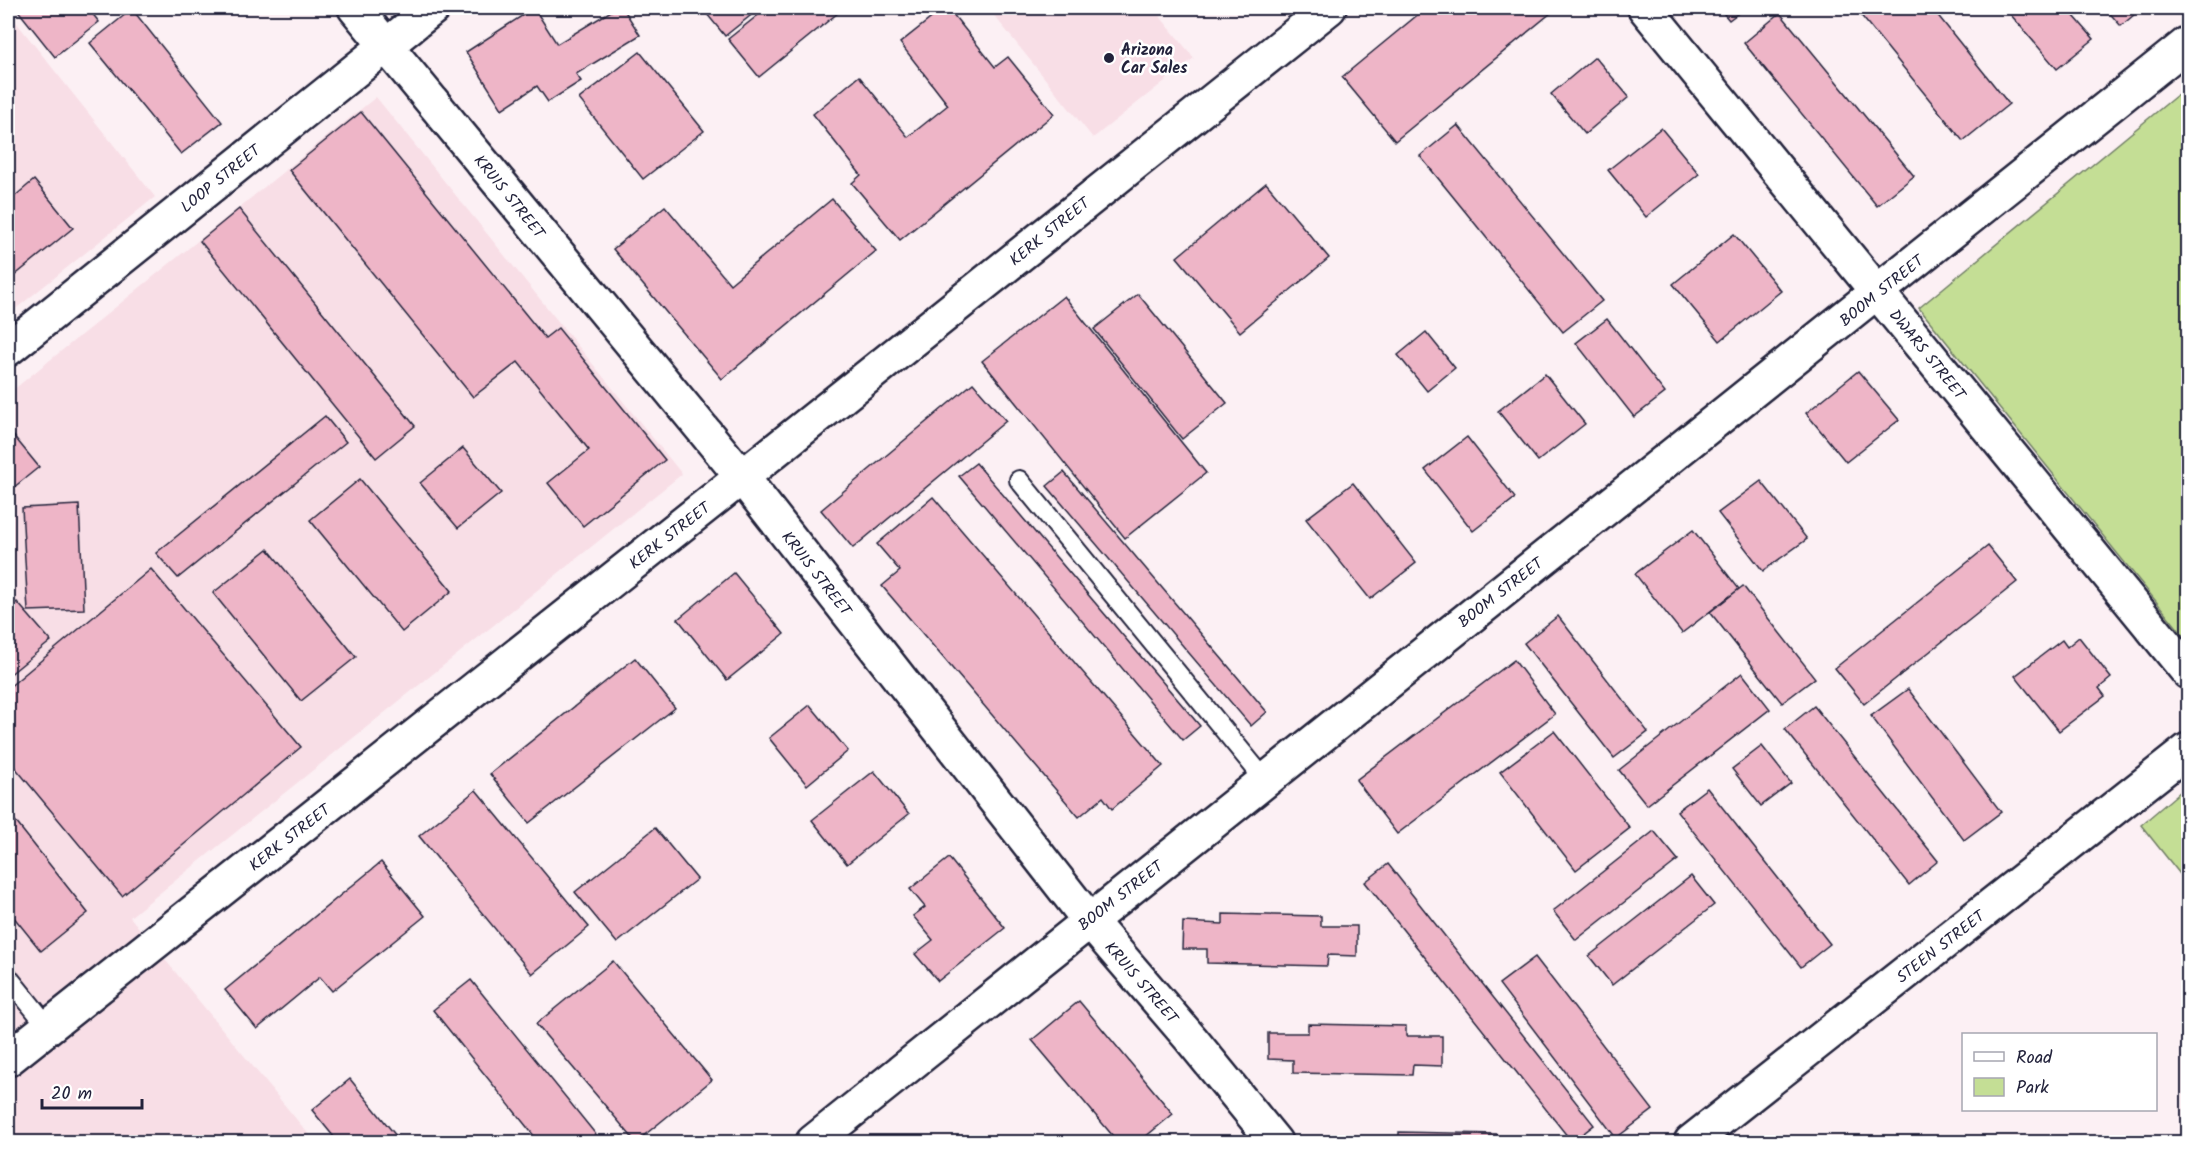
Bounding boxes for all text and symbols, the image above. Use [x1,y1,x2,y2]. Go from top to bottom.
place label: Arizona Car Sales [1121,38,1188,81]
marker: Arizona Car Sales [1102,51,1116,65]
street label: LOOP STREET [175,138,268,219]
street label: KRUIS STREET [467,149,552,246]
street label: KERK STREET [1004,191,1097,273]
street label: BOOM STREET [1834,248,1931,333]
street label: DWARS STREET [1882,304,1972,407]
street label: KERK STREET [624,495,717,576]
street label: KRUIS STREET [775,526,858,623]
street label: BOOM STREET [1453,551,1550,635]
street label: KERK STREET [244,797,337,878]
street label: BOOM STREET [1073,854,1170,938]
street label: STEEN STREET [1891,904,1992,990]
street label: KRUIS STREET [1098,936,1185,1031]
legend [1962,1033,2157,1111]
text: Road [2016,1044,2053,1073]
scale bar [42,1072,142,1110]
text: Park [2016,1074,2049,1103]
text: 20 m [51,1080,92,1109]

